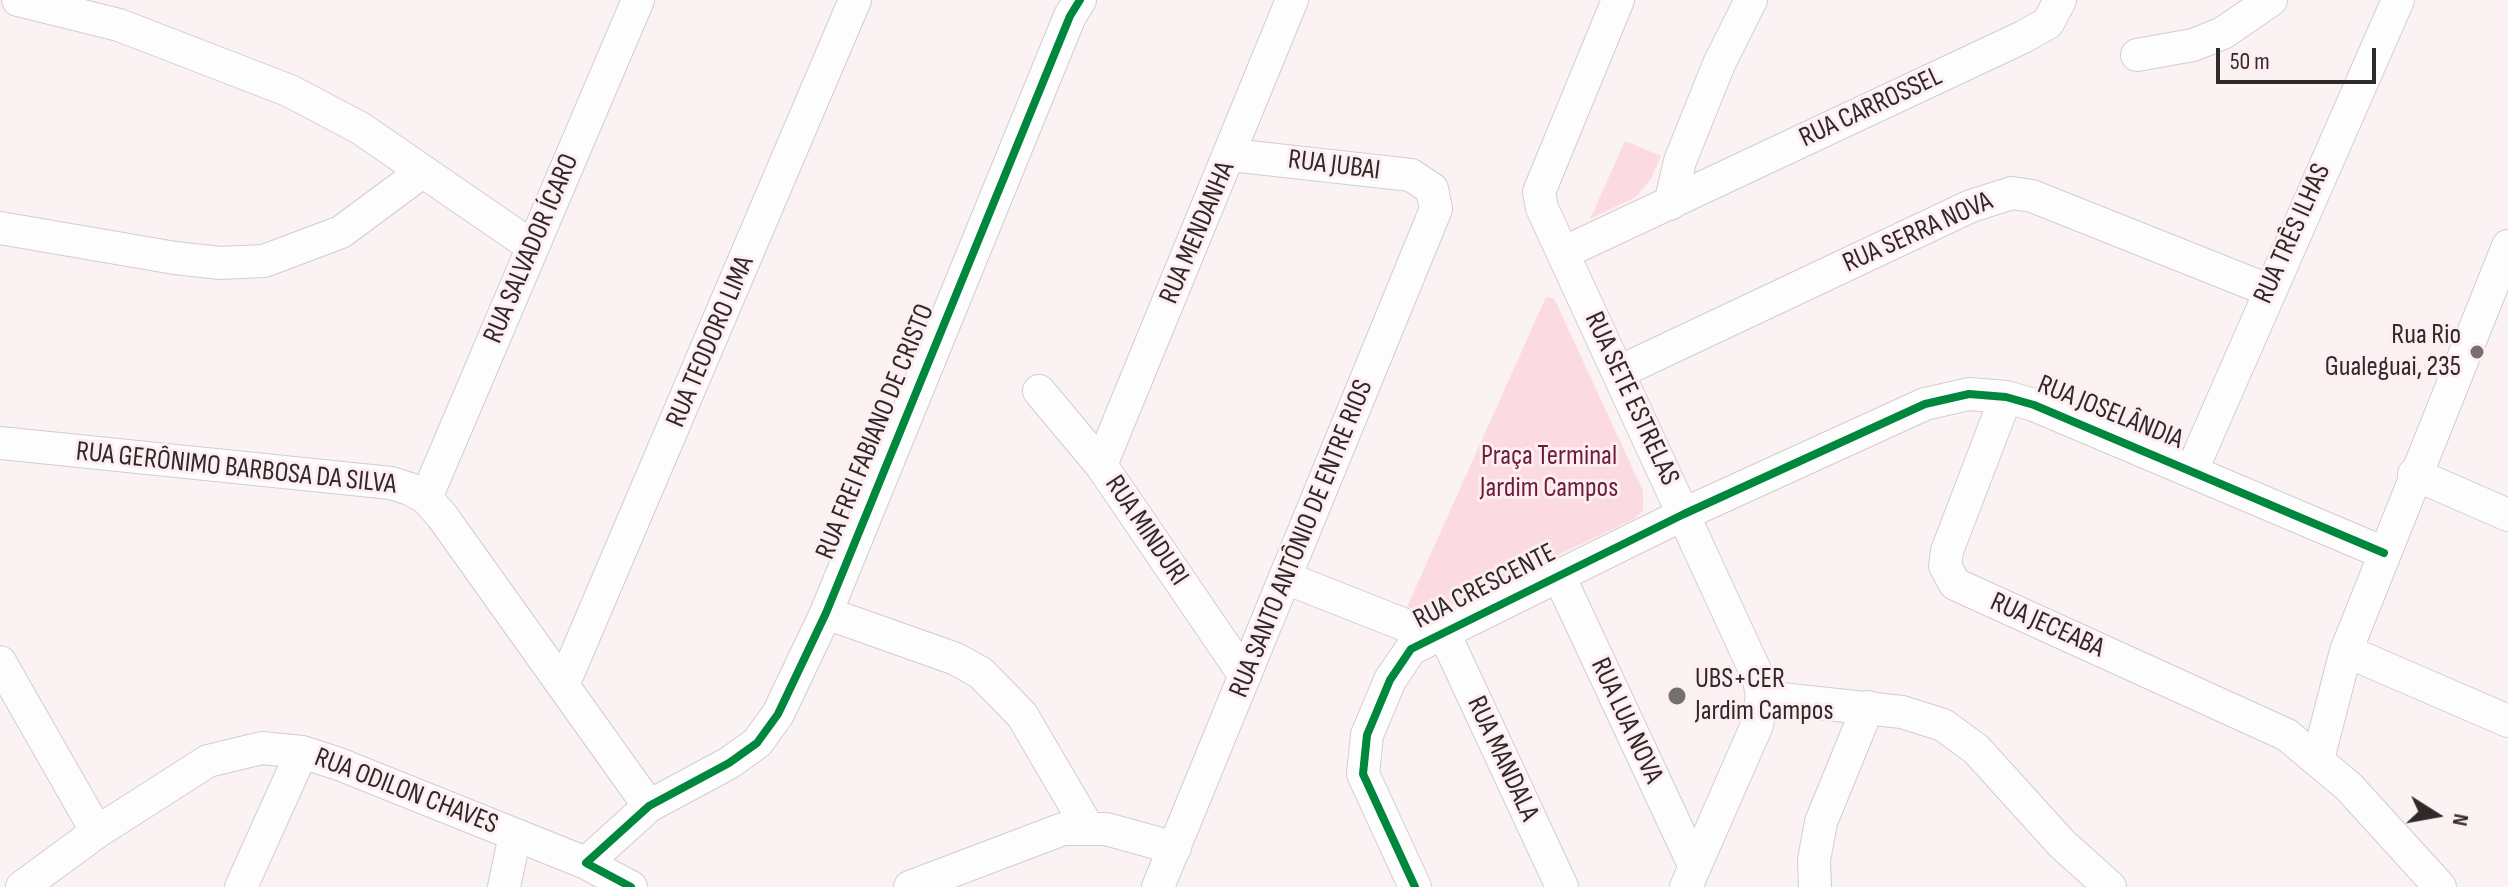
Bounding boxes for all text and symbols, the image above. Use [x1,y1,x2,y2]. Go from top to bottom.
scale bar [2220,32,2380,82]
text: 50 m [2230,47,2270,76]
street label: RUA CARROSSEL [1794,60,1948,156]
street label: RUA JUBAI [1286,144,1382,188]
street label: RUA SALVADOR ÍCARO [477,149,587,349]
street label: RUA MENDANHA [1153,157,1243,309]
street label: RUA TRÊS ILHAS [2247,159,2339,309]
street label: RUA SERRA NOVA [1838,185,1998,281]
street label: RUA TEODORO LIMA [660,251,762,433]
street label: RUA FREI FABIANO DE CRISTO [809,300,943,564]
street label: RUA SETE ESTRELAS [1576,307,1686,491]
place label: Rua Rio Gualeguai, 235 [2325,319,2461,385]
marker: Rua Rio Gualeguai, 235 [2468,343,2486,361]
street label: RUA JOSELÂNDIA [2032,369,2188,457]
street label: RUA SANTO ANTÔNIO DE ENTRE RIOS [1223,375,1381,703]
street label: RUA GERÔNIMO BARBOSA DA SILVA [74,435,398,503]
park label: Praça Terminal Jardim Campos [1480,440,1618,506]
street label: RUA MINDURI [1097,470,1195,592]
street label: RUA CRESCENTE [1408,537,1562,637]
street label: RUA JECEABA [1985,586,2109,666]
street label: RUA LUA NOVA [1582,653,1670,789]
place label: UBS+CER Jardim Campos [1695,663,1834,729]
marker: UBS+CER Jardim Campos [1666,685,1688,707]
street label: RUA MANDALA [1459,691,1545,827]
street label: RUA ODILON CHAVES [310,742,502,842]
north arrow [2396,775,2476,855]
text: N [2446,811,2474,828]

